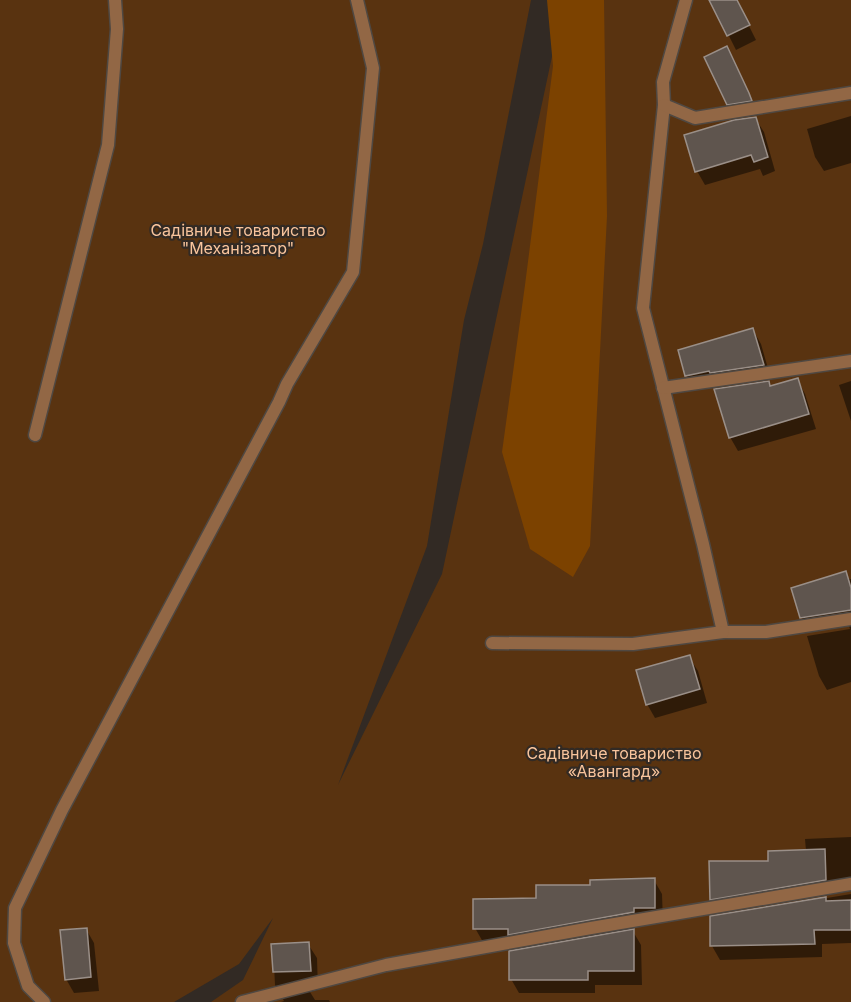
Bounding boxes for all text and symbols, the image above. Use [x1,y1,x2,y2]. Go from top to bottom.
park label: Садівниче товариство "Механізатор" [150,220,326,258]
park label: Садівниче товариство «Авангард» [526,743,702,781]

